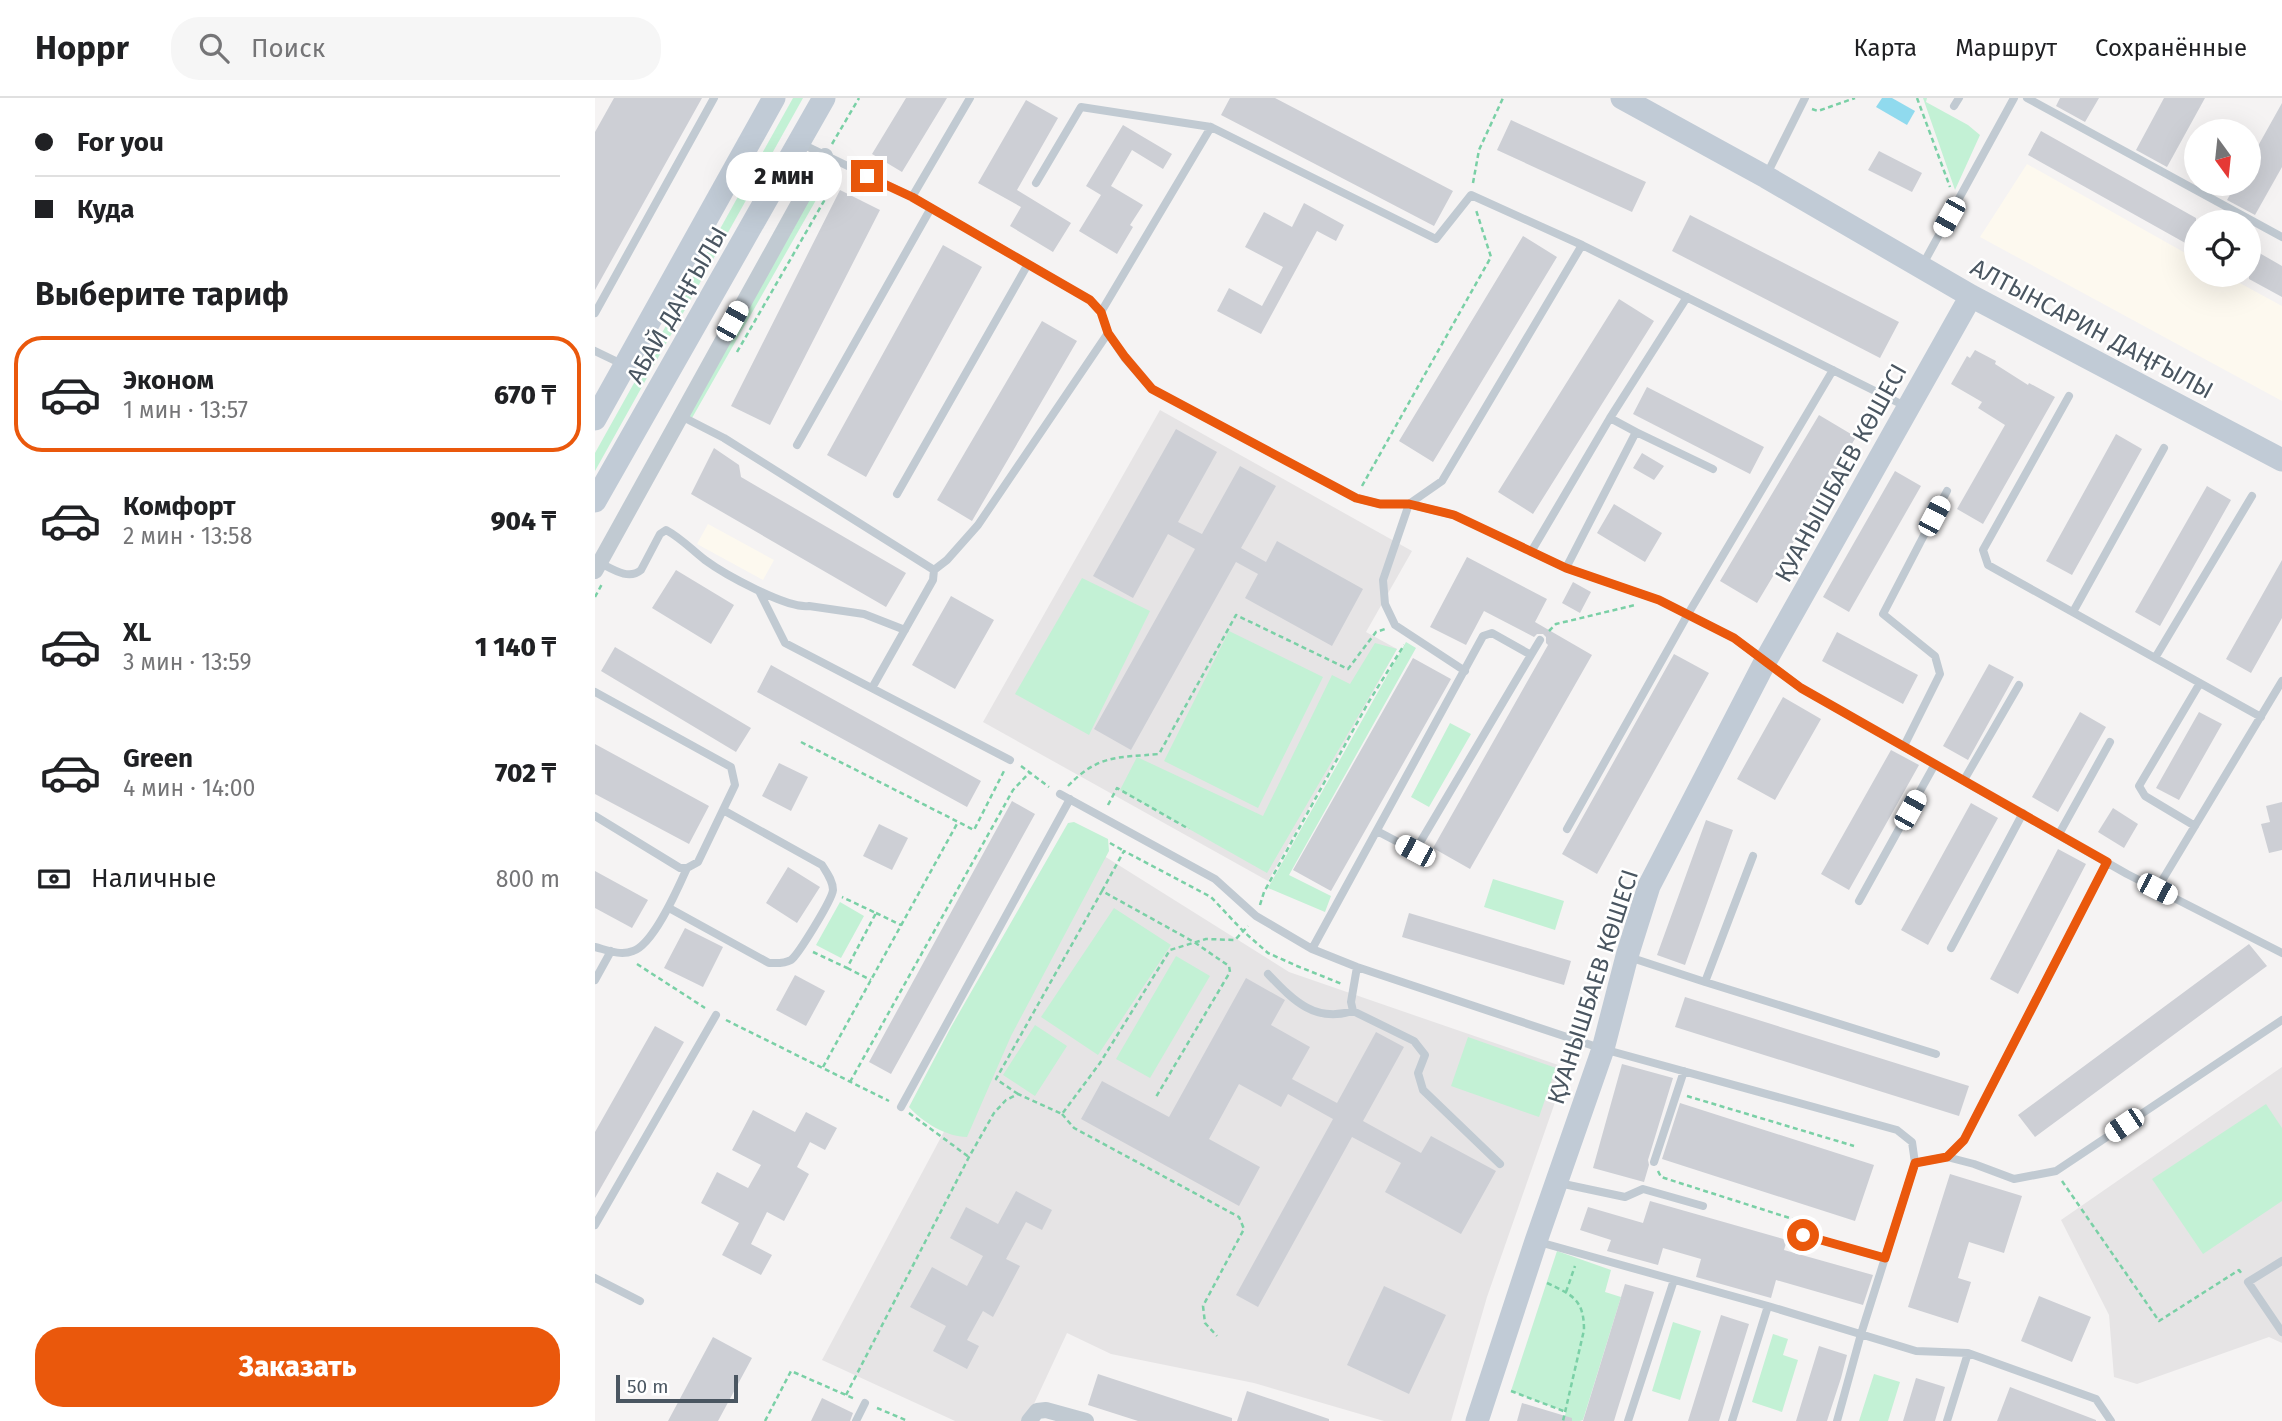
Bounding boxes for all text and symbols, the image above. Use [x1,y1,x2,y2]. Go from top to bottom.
search box [171,17,661,80]
text: Hoppr [35,28,129,68]
icon: search [195,29,233,67]
text: Поиск [251,33,325,64]
text: Карта [1854,34,1917,62]
text: Маршрут [1955,34,2057,62]
text: Сохранённые [2095,34,2247,62]
north arrow [2184,119,2261,196]
map controls [2184,119,2261,287]
text: For you [77,127,164,158]
callout: 2 мин [727,152,842,200]
route end [851,160,883,192]
text: 2 мин [754,162,814,190]
text: Куда [77,194,135,225]
car [1930,194,1969,240]
button: locate [2184,210,2261,287]
street label: АБАЙ ДАҢҒЫЛЫ [621,222,733,388]
street label: АЛТЫНСАРИН ДАҢҒЫЛЫ [1966,253,2218,405]
text: Выберите тариф [35,275,289,313]
car [713,298,752,344]
street label: ҚУАНЫШБАЕВ КӨШЕСІ [1769,359,1913,587]
icon: car [39,363,102,426]
text: Эконом [123,365,214,396]
text: 670 ₸ [494,380,556,411]
text: 1 мин · 13:57 [123,396,248,424]
icon: car [39,489,102,552]
text: Комфорт [123,491,236,522]
car [1915,493,1954,539]
text: 904 ₸ [491,506,556,537]
text: 2 мин · 13:58 [123,522,252,550]
icon: car [39,615,102,678]
text: XL [123,617,151,648]
text: 1 140 ₸ [475,632,556,663]
text: 3 мин · 13:59 [123,648,251,676]
icon: car [39,741,102,804]
text: Green [123,743,193,774]
text: 702 ₸ [495,758,556,789]
text: 4 мин · 14:00 [123,774,255,802]
car [1891,787,1930,833]
car [1392,832,1439,870]
icon: cash [35,860,73,898]
text: Наличные [91,863,216,894]
text: 800 m [496,865,560,893]
street label: ҚУАНЫШБАЕВ КӨШЕСІ [1542,866,1644,1108]
car [2134,870,2181,908]
car [2101,1105,2148,1145]
route start [1787,1219,1819,1251]
button: Заказать [35,1327,560,1407]
scale bar [616,1372,739,1404]
text: 50 m [627,1375,668,1398]

